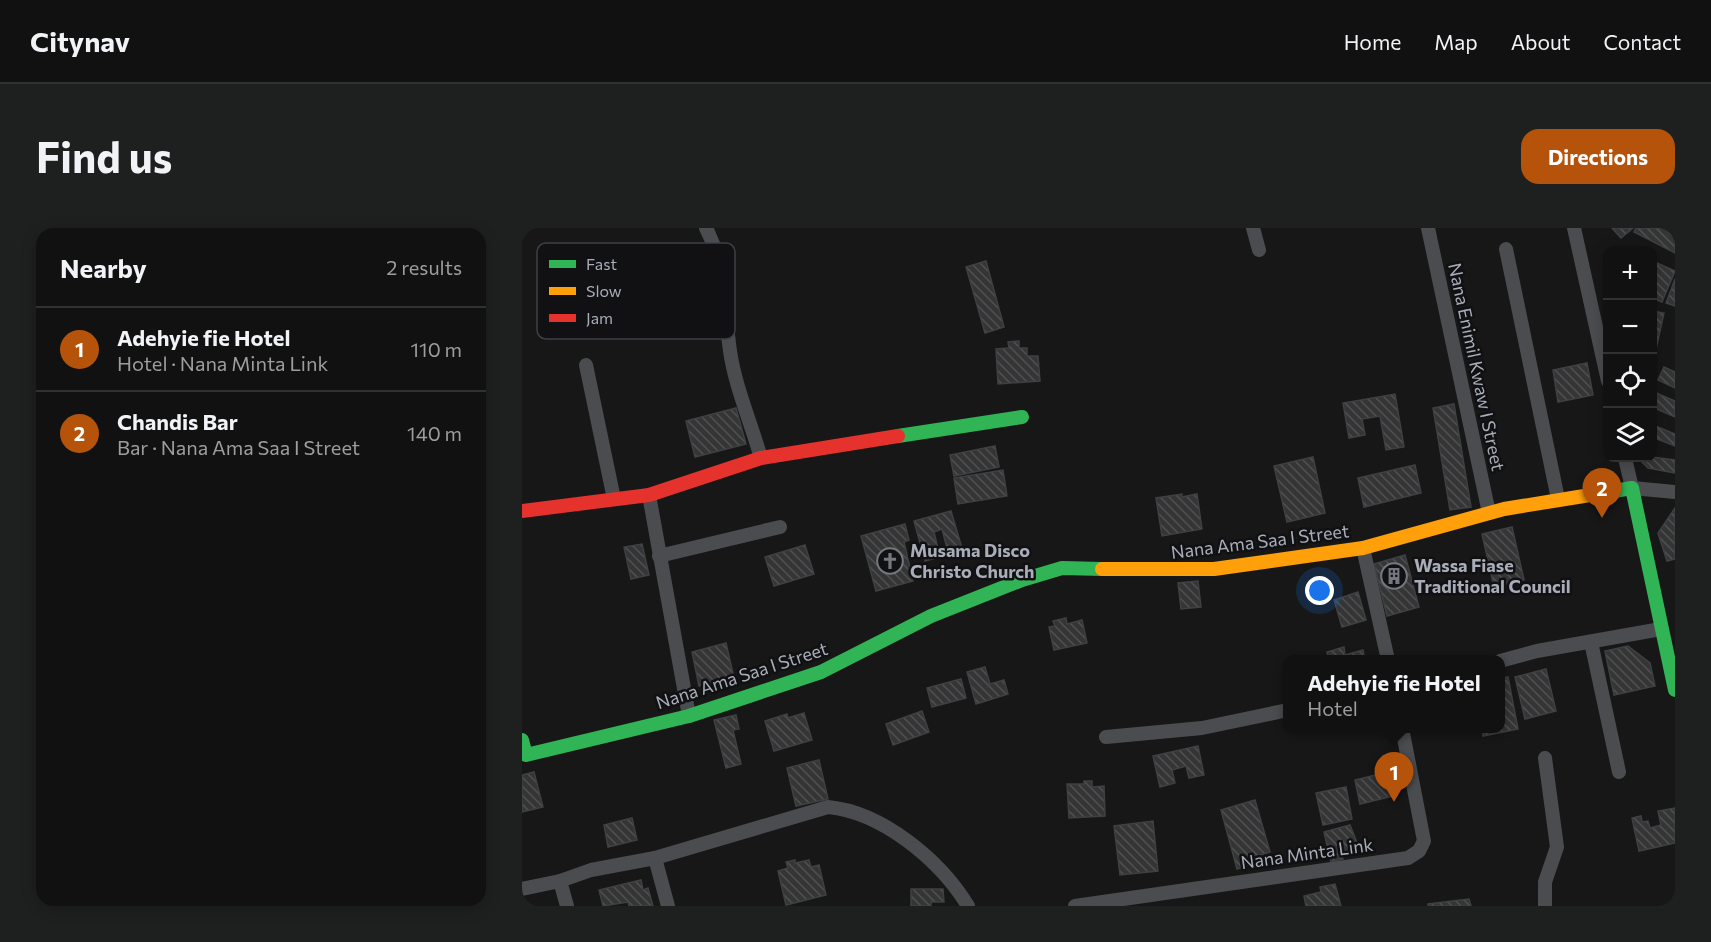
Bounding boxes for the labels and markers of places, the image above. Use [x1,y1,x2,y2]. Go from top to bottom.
pin: 2 [1582,468,1622,518]
place label: Musama Disco Christo Church [910,539,1034,582]
church icon: Musama Disco Christo Church [875,546,905,576]
place label: Wassa Fiase Traditional Council [1414,554,1571,597]
building icon: Wassa Fiase Traditional Council [1379,561,1409,591]
pin: 1 [1374,752,1414,802]

